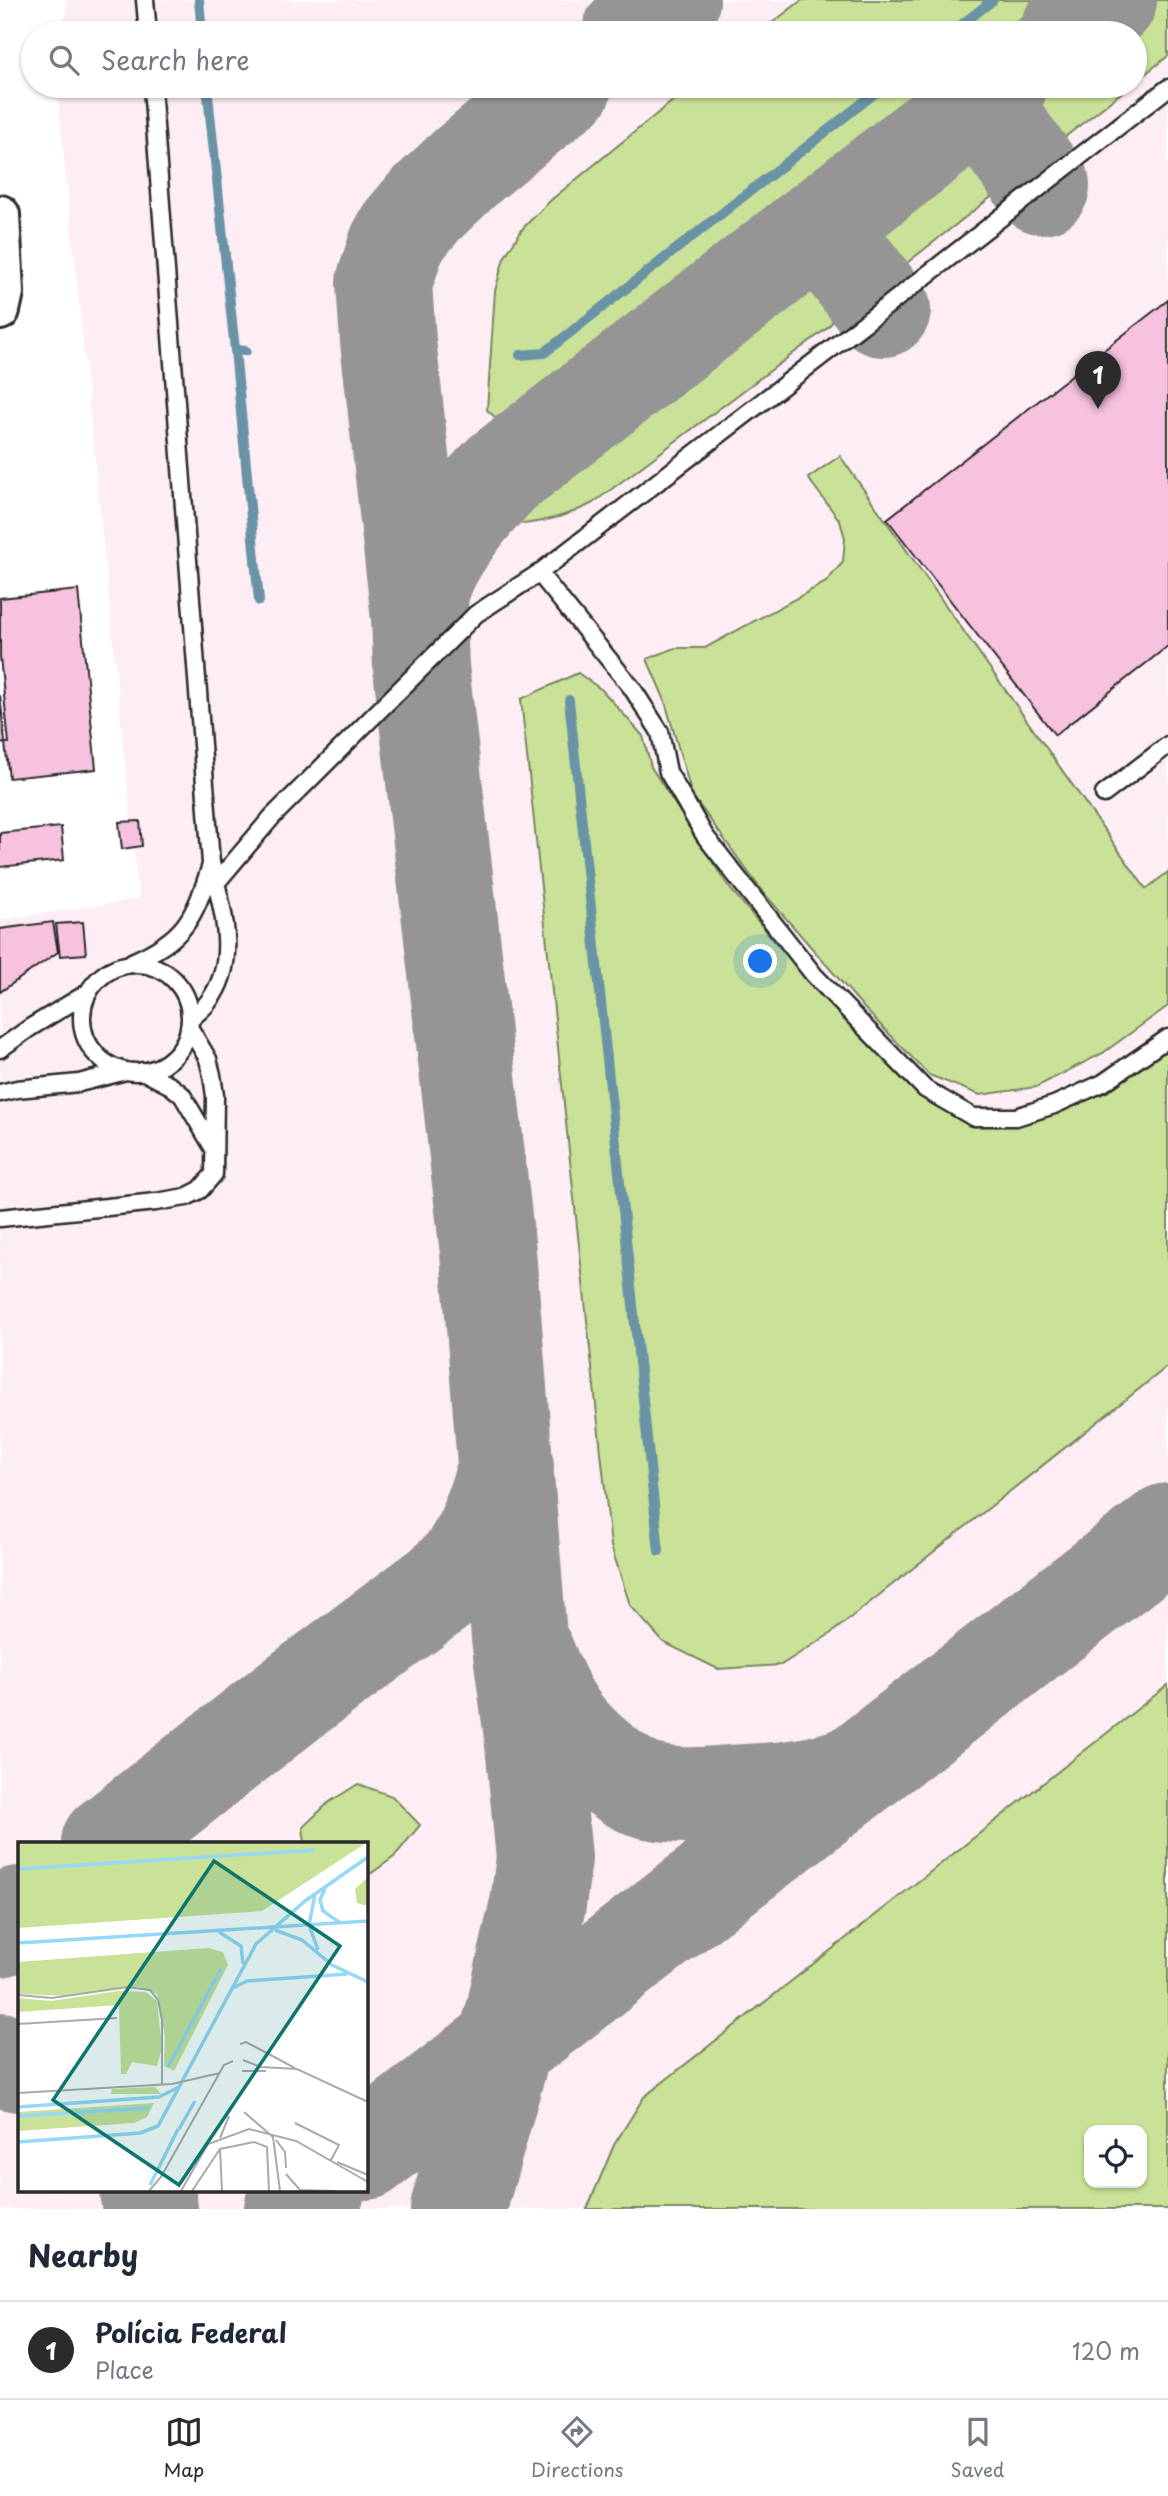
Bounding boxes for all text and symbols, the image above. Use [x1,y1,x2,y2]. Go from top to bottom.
search box [21,21,1147,98]
text: Search here [101,40,250,79]
icon: search [45,41,83,79]
pin: 1 [1075,351,1121,409]
your location [743,944,777,978]
inset map [18,1842,368,2192]
map controls [1084,2125,1147,2188]
button: locate [1084,2125,1147,2188]
text: Nearby [28,2232,138,2277]
text: Polícia Federal [95,2313,287,2352]
text: 1 [46,2333,57,2368]
text: 120 m [1072,2333,1140,2368]
text: Place [95,2352,154,2387]
tab: Map [164,2413,204,2483]
tab: Directions [531,2413,624,2483]
tab: Saved [951,2413,1004,2483]

